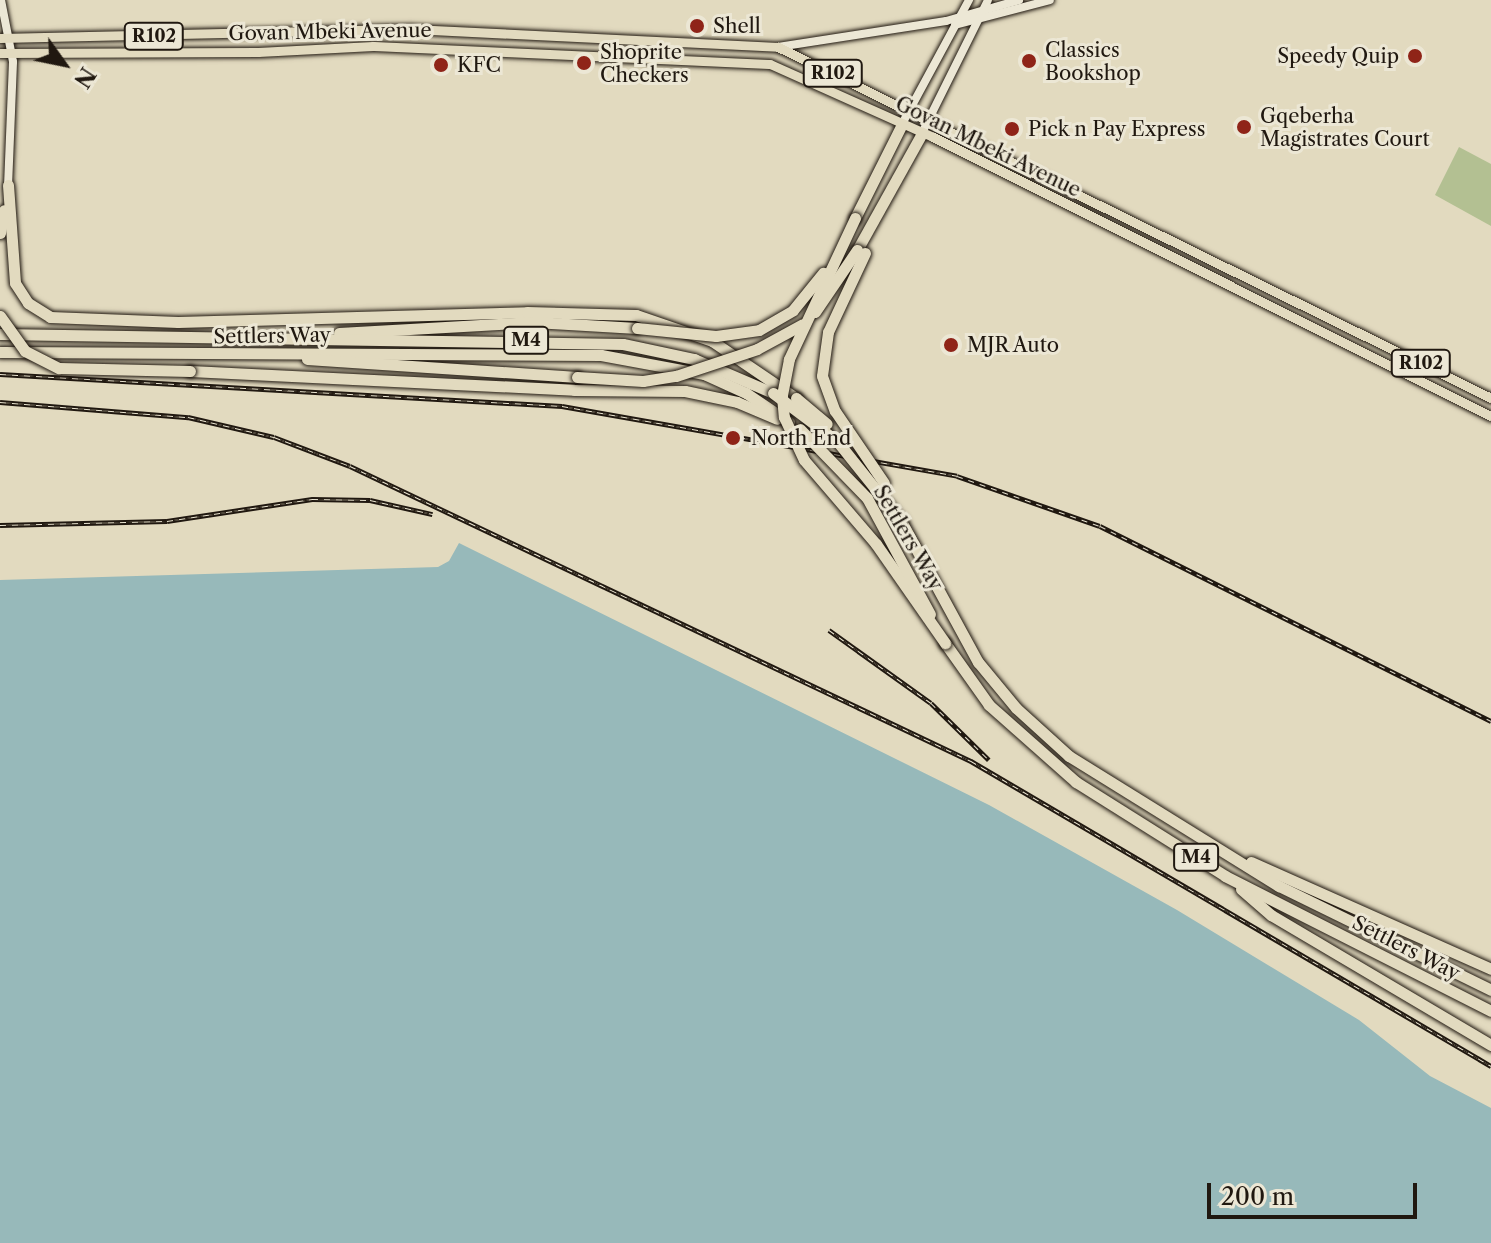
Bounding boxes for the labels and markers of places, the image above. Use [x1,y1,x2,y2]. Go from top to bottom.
place label: Shell [713,14,761,38]
marker: Shell [688,17,706,35]
place label: Classics Bookshop [1045,38,1141,85]
place label: Shoprite Checkers [600,40,689,87]
place label: Speedy Quip [1277,44,1399,68]
marker: Speedy Quip [1406,47,1424,65]
marker: Classics Bookshop [1020,52,1038,70]
place label: KFC [457,53,501,77]
marker: Shoprite Checkers [575,54,593,72]
marker: KFC [432,56,450,74]
place label: Gqeberha Magistrates Court [1260,104,1430,151]
place label: Pick n Pay Express [1028,117,1207,141]
marker: Gqeberha Magistrates Court [1235,118,1253,136]
marker: Pick n Pay Express [1003,120,1021,138]
place label: MJR Auto [967,333,1061,357]
marker: MJR Auto [942,336,960,354]
place label: North End [751,426,851,450]
marker: North End [722,427,744,449]

